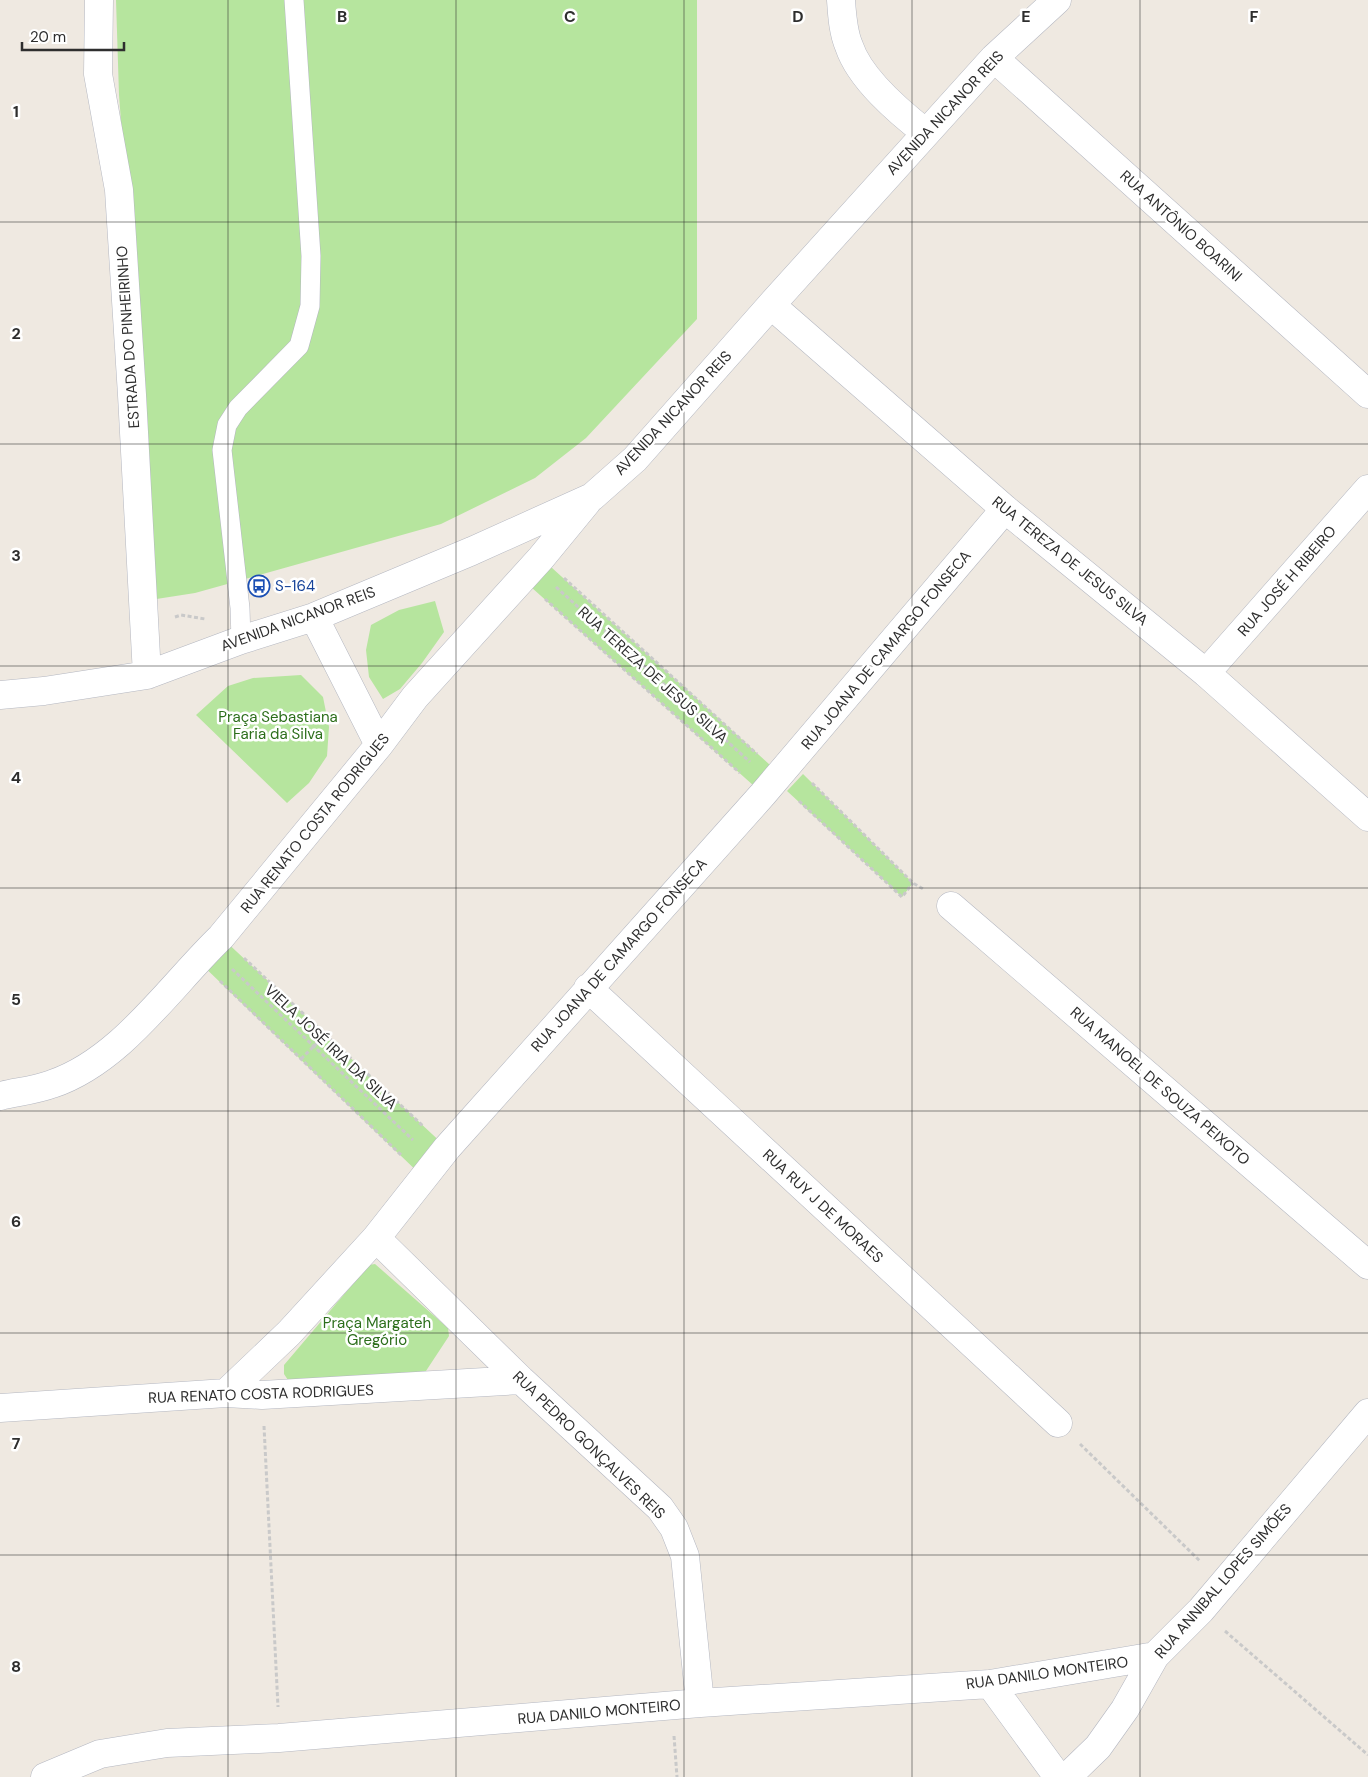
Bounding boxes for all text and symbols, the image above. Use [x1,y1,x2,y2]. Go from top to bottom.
text: B [337,6,347,27]
text: C [564,6,576,27]
text: D [792,6,804,27]
text: E [1021,6,1031,27]
text: F [1250,6,1259,27]
scale bar [22,20,125,52]
text: 20 m [30,27,66,47]
street label: AVENIDA NICANOR REIS [882,46,1008,180]
text: 1 [13,101,19,122]
street label: RUA ANTÔNIO BOARINI [1116,166,1246,286]
street label: ESTRADA DO PINHEIRINHO [112,245,144,429]
text: 2 [11,323,21,344]
street label: AVENIDA NICANOR REIS [610,346,736,480]
street label: RUA TEREZA DE JESUS SILVA [988,492,1152,630]
street label: RUA JOSÉ H RIBEIRO [1233,521,1341,641]
text: 3 [11,545,21,566]
street label: RUA JOANA DE CAMARGO FONSECA [797,546,975,754]
bus stop icon: S-164 [247,574,271,598]
place label: S-164 [275,576,315,596]
street label: AVENIDA NICANOR REIS [218,582,378,656]
street label: RUA TEREZA DE JESUS SILVA [574,602,732,748]
park label: Praça Sebastiana Faria da Silva [218,707,338,744]
street label: RUA RENATO COSTA RODRIGUES [236,729,394,917]
text: 4 [11,767,21,788]
street label: RUA JOANA DE CAMARGO FONSECA [527,854,712,1056]
street label: VIELA JOSÉ IRIA DA SILVA [260,980,402,1114]
text: 5 [11,989,21,1010]
street label: RUA MANOEL DE SOUZA PEIXOTO [1066,1002,1254,1170]
street label: RUA RUY J DE MORAES [758,1145,888,1267]
text: 6 [11,1211,21,1232]
park label: Praça Margateh Gregório [323,1313,431,1350]
street label: RUA PEDRO GONÇALVES REIS [508,1367,670,1524]
street label: RUA RENATO COSTA RODRIGUES [148,1380,375,1408]
text: 7 [12,1433,21,1454]
street label: RUA ANNIBAL LOPES SIMÕES [1150,1499,1296,1663]
street label: RUA DANILO MONTEIRO [965,1652,1129,1694]
text: 8 [11,1656,21,1677]
street label: RUA DANILO MONTEIRO [517,1695,681,1729]

